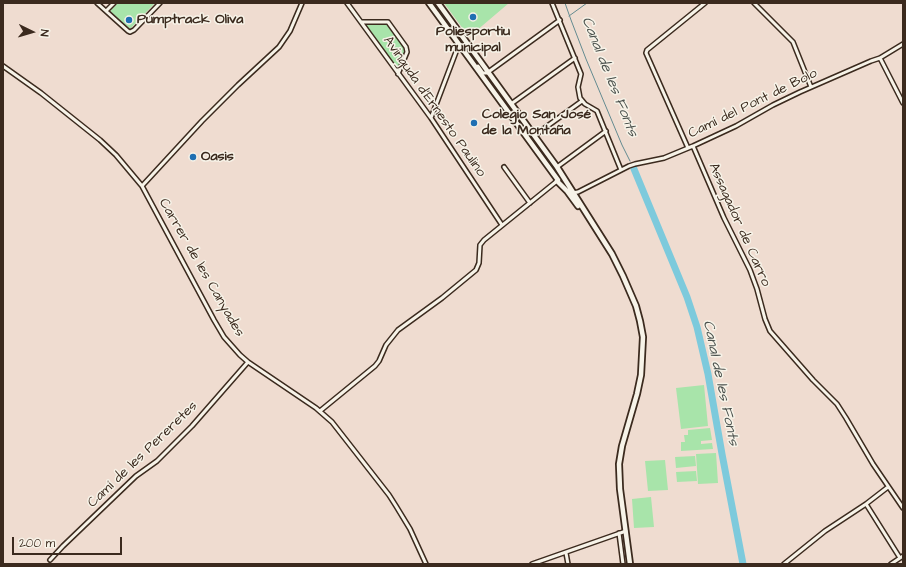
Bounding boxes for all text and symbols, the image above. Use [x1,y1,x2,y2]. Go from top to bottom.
north arrow [12,12,52,52]
place label: Pumptrack Oliva [137,12,243,28]
marker: Poliesportiu municipal [468,12,478,22]
marker: Pumptrack Oliva [124,15,134,25]
water label: Canal de les Fonts [577,15,641,139]
place label: Poliesportiu municipal [436,24,510,56]
text: N [37,29,52,37]
street label: Avinguda d'Ernesto Paulino [379,33,489,181]
street label: Camí del Pont de Bolo [686,65,820,143]
place label: Colegio San José de la Montaña [482,107,591,140]
marker: Colegio San José de la Montaña [469,118,479,128]
place label: Oasis [201,149,234,165]
marker: Oasis [188,152,198,162]
street label: Assagador de Carro [704,161,774,289]
street label: Carrer de les Canyades [155,196,247,340]
water label: Canal de les Fonts [698,319,742,447]
street label: Camí de les Pereretes [85,398,201,512]
scale bar [14,529,124,555]
text: 200 m [19,535,55,552]

